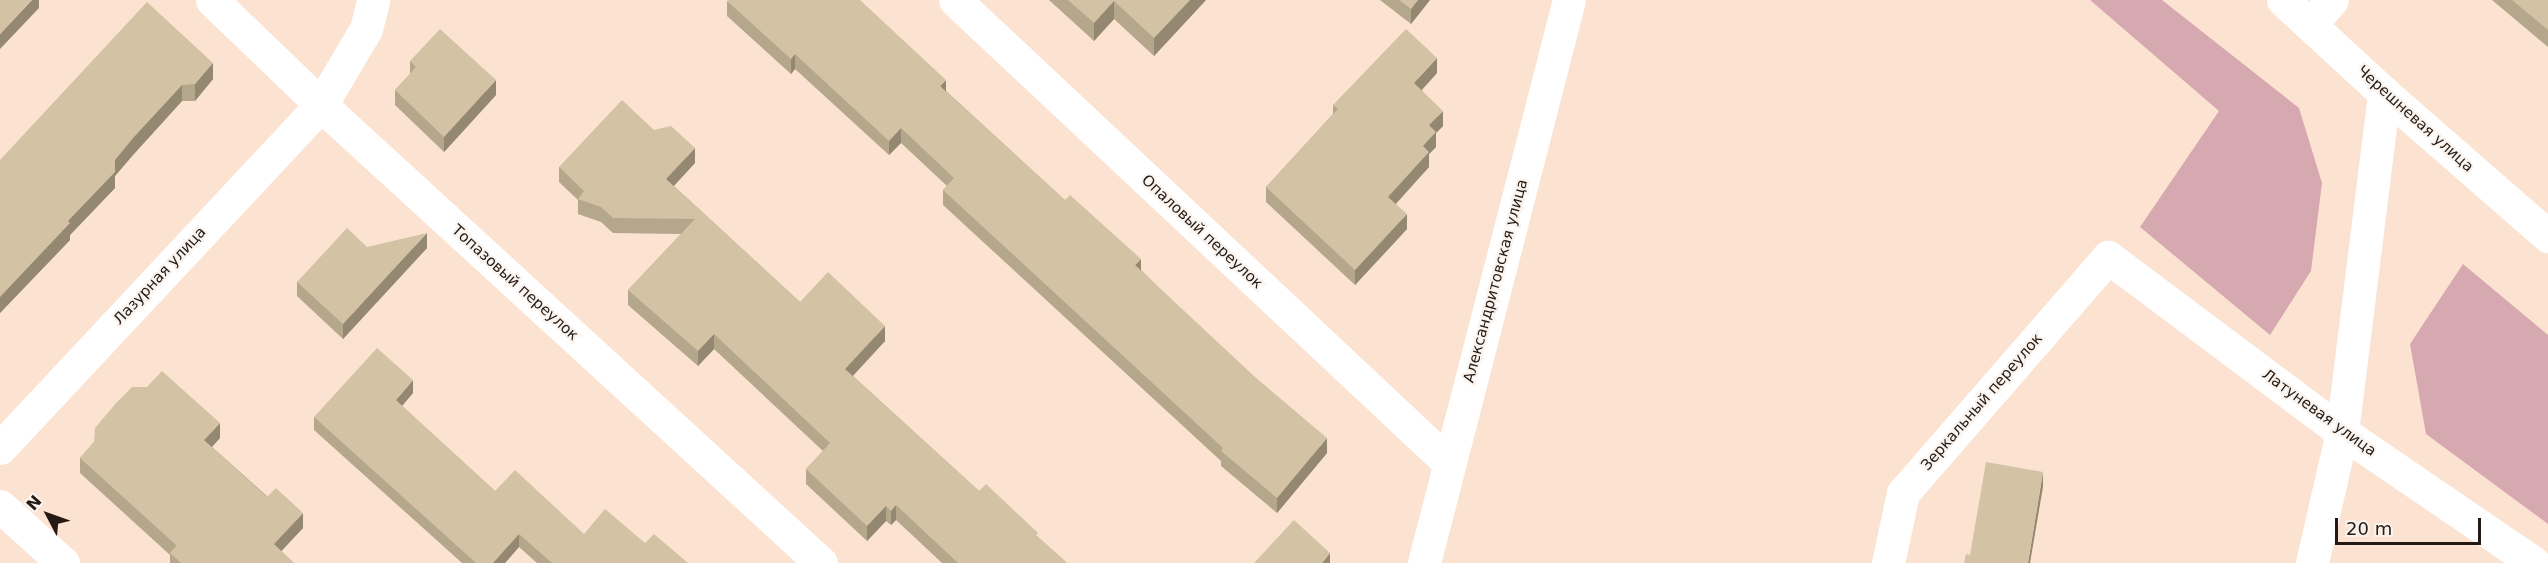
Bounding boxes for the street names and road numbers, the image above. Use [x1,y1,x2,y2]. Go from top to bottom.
street label: Черешневая улица [2353,62,2477,176]
street label: Опаловый переулок [1138,171,1266,293]
street label: Александритовская улица [1460,177,1532,385]
street label: Топазовый переулок [448,221,582,345]
street label: Лазурная улица [110,223,210,329]
street label: Зеркальный переулок [1918,330,2046,474]
street label: Латуневая улица [2258,366,2380,460]

